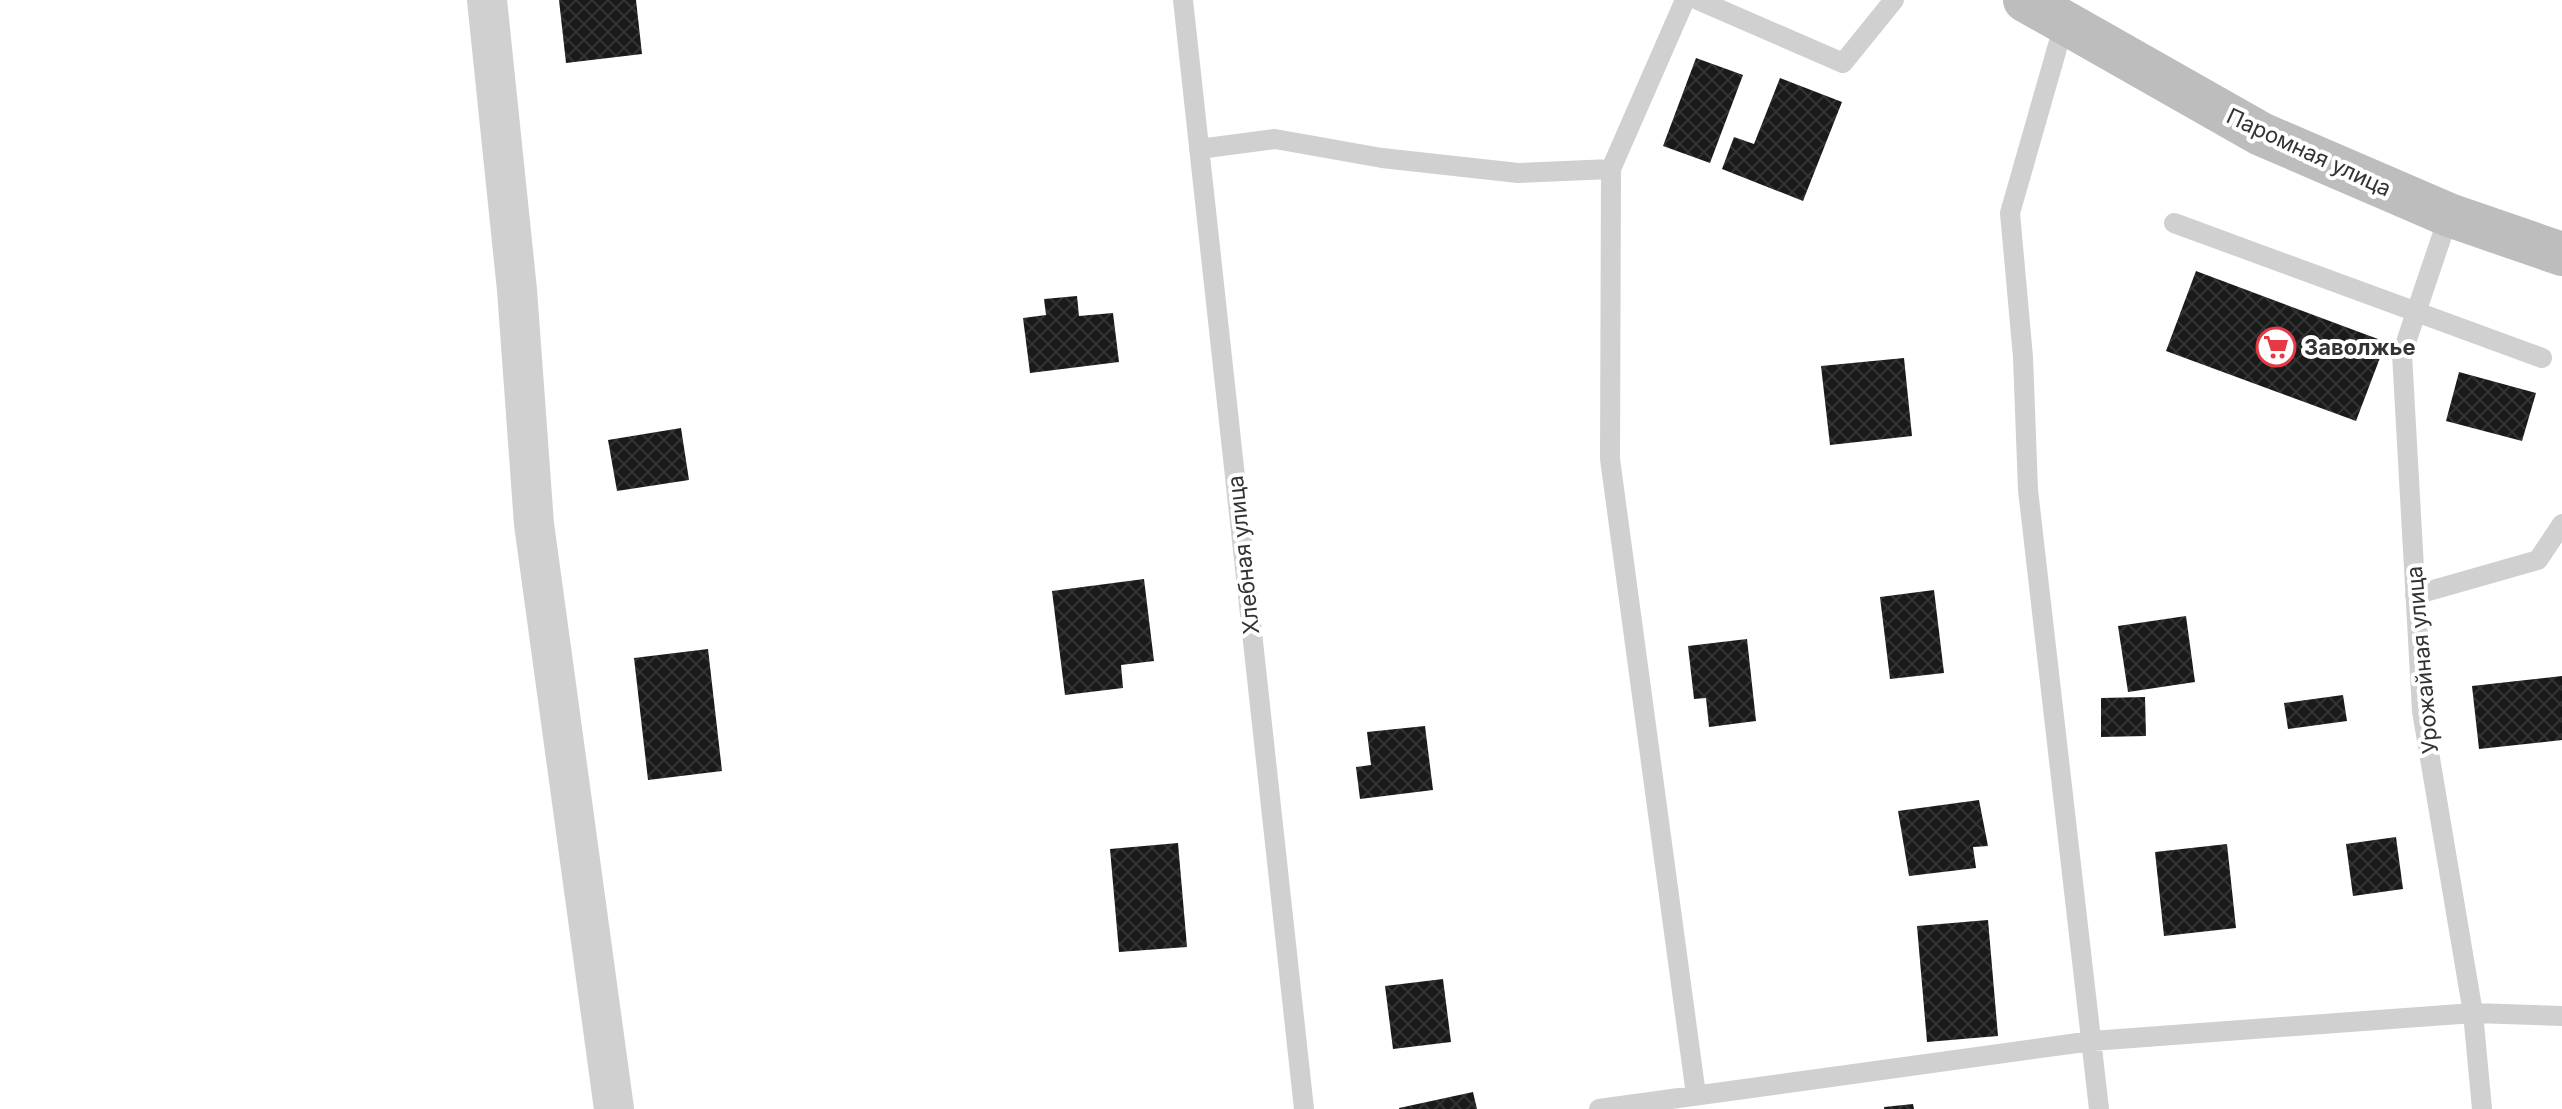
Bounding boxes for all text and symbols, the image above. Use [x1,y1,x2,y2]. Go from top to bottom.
street label: Паромная улица [2223,102,2395,202]
supermarket icon: Заволжье [2255,326,2297,368]
place label: Заволжье [2304,334,2416,360]
street label: Хлебная улица [1222,474,1264,636]
street label: Урожайная улица [2401,565,2443,755]

